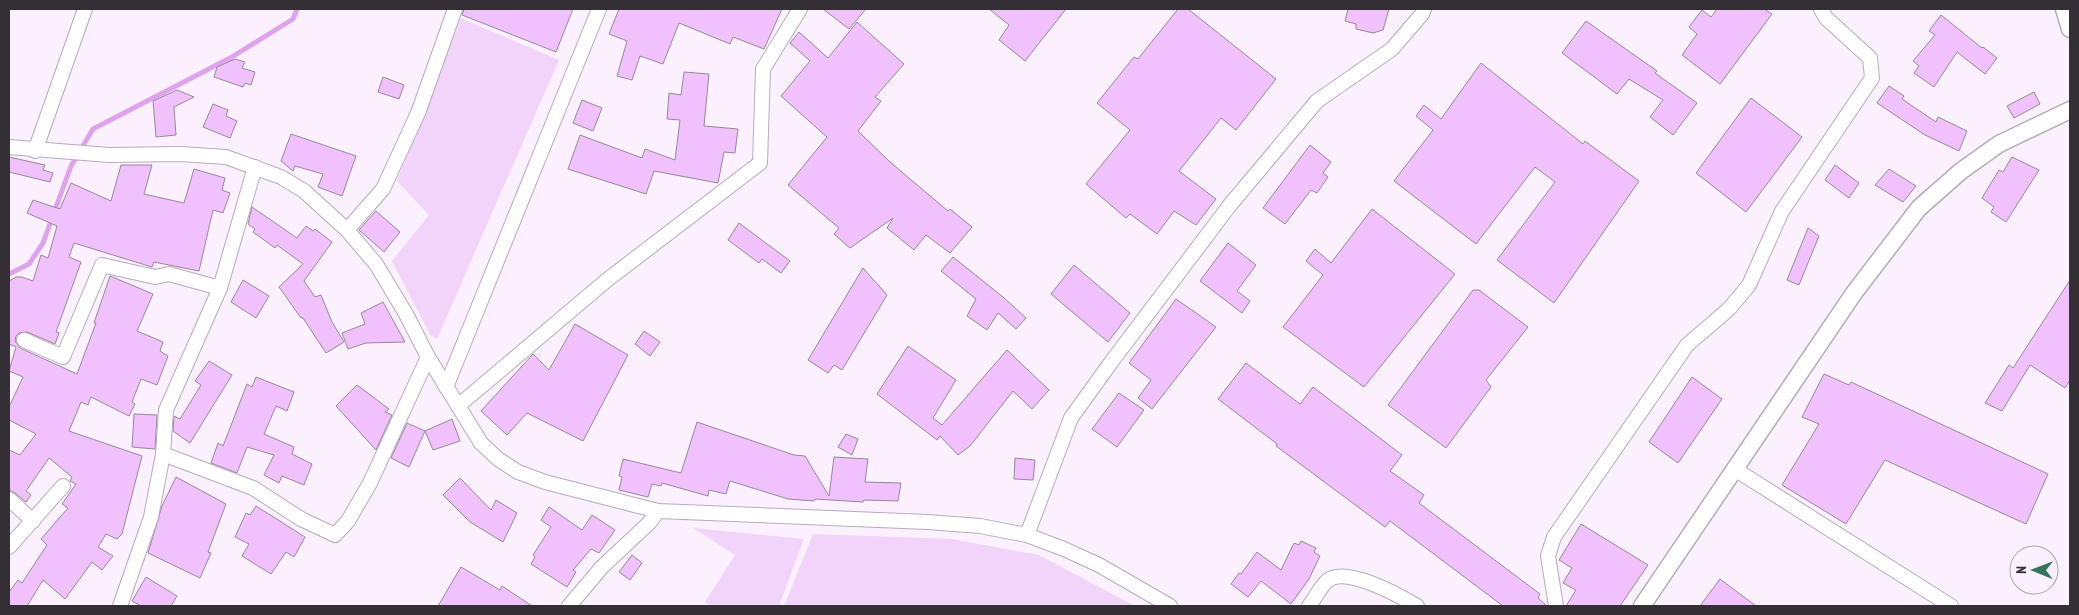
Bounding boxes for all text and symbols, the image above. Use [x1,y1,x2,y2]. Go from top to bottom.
north arrow [2009,545,2059,595]
text: N [2012,566,2030,574]

